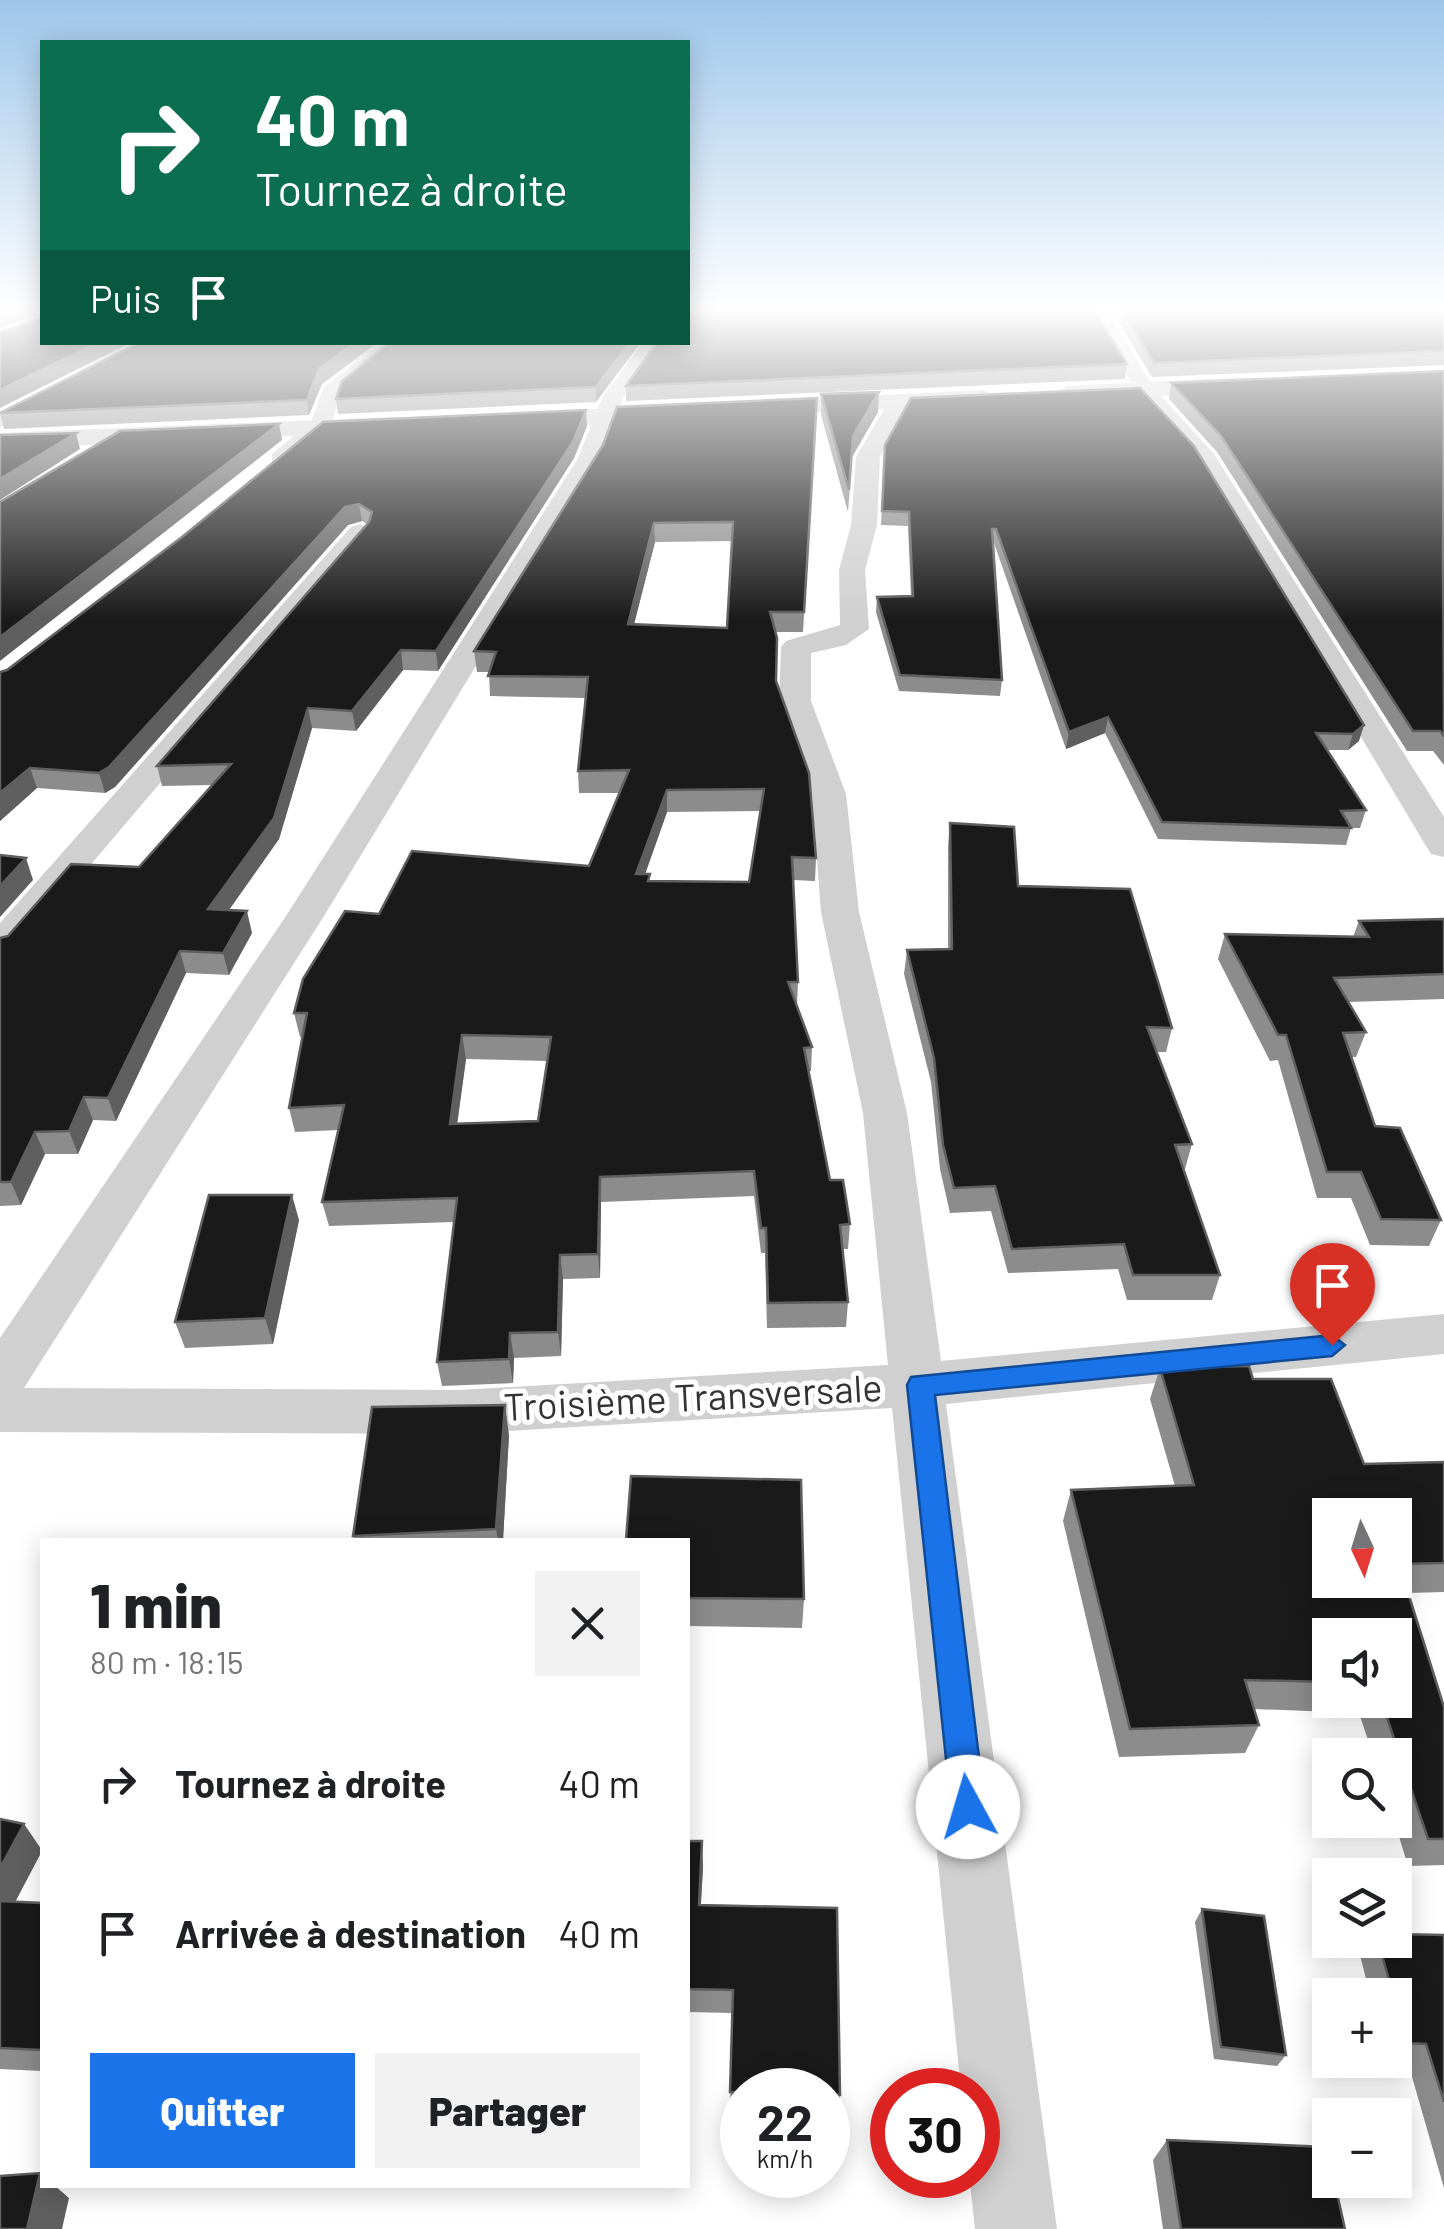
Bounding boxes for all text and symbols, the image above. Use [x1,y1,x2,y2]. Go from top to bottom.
text: 40 m [255,76,410,160]
icon: right [90,80,220,210]
text: Tournez à droite [255,161,568,215]
icon: arrive [181,270,236,325]
text: Puis [90,275,161,321]
pin [1290,1243,1375,1346]
icon: arrive [1305,1258,1360,1313]
street label: Troisième Transversale [502,1363,884,1429]
north arrow [1312,1498,1412,1598]
map controls [1312,1498,1412,2198]
text: 1 min [90,1568,222,1640]
button: close [535,1571,640,1676]
button: sound [1312,1618,1412,1718]
text: 80 m · 18:15 [90,1642,244,1680]
button: search [1312,1738,1412,1838]
position arrow [916,1755,1020,1859]
icon: right [90,1756,145,1811]
text: Tournez à droite [175,1760,446,1806]
text: 40 m [559,1760,640,1806]
button: layers [1312,1858,1412,1958]
icon: arrive [90,1906,145,1961]
text: Arrivée à destination [175,1910,526,1956]
text: 40 m [559,1910,640,1956]
button: + [1312,1978,1412,2078]
button: Quitter [90,2053,355,2168]
button: Partager [375,2053,640,2168]
speed limit sign: 30 [870,2068,1000,2198]
text: 22 [757,2091,813,2151]
button: − [1312,2098,1412,2198]
text: km/h [757,2143,813,2173]

